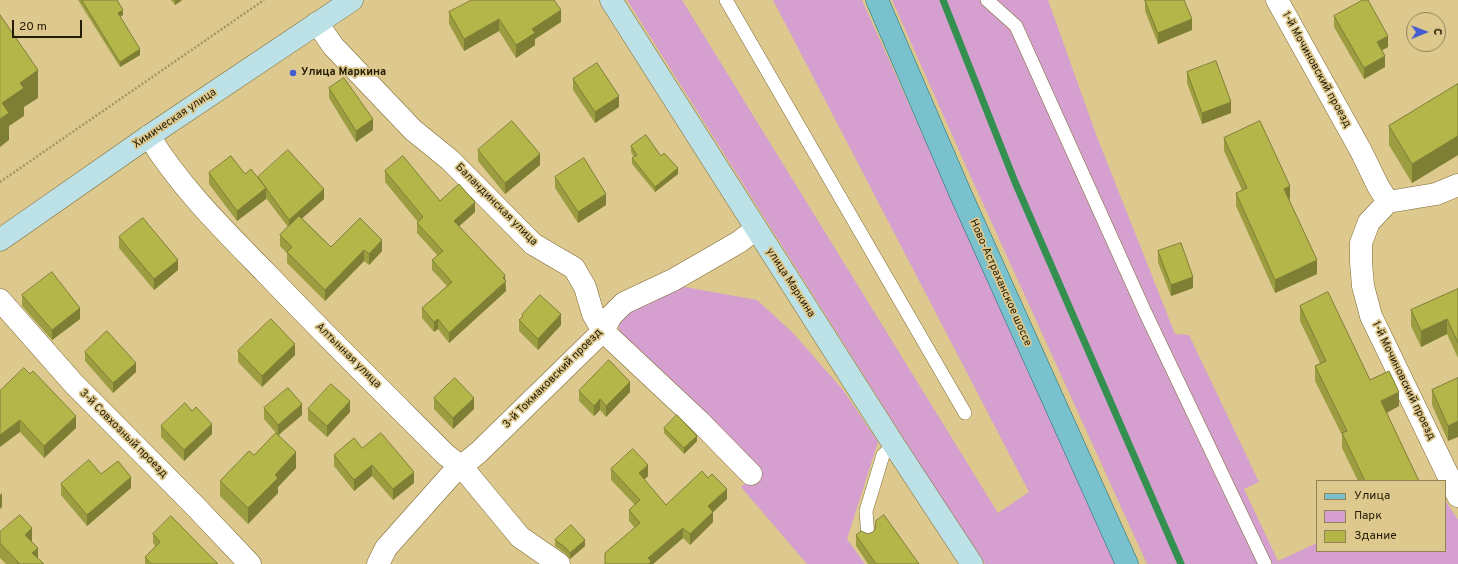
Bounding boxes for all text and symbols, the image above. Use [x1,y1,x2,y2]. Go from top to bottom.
street label: 1-й Мочиновский проезд [1279,10,1353,130]
scale bar [14,12,84,38]
north arrow [1406,12,1446,52]
text: 20 m [19,19,47,35]
text: С [1430,28,1444,35]
place label: Улица Маркина [301,66,386,80]
marker: Улица Маркина [288,68,298,78]
street label: Химическая улица [131,86,219,152]
street label: Баландинская улица [452,161,540,249]
street label: Ново-Астраханское шоссе [966,218,1034,348]
street label: улица Маркина [763,246,817,320]
street label: 1-й Мочиновский проезд [1368,319,1438,443]
street label: Алтынная улица [312,320,384,392]
street label: 3-й Токмаковский проезд [500,326,606,432]
street label: 3-й Совхозный проезд [76,387,170,481]
legend [1316,480,1446,552]
text: Улица [1354,488,1390,504]
text: Парк [1354,508,1382,524]
text: Здание [1354,528,1397,544]

